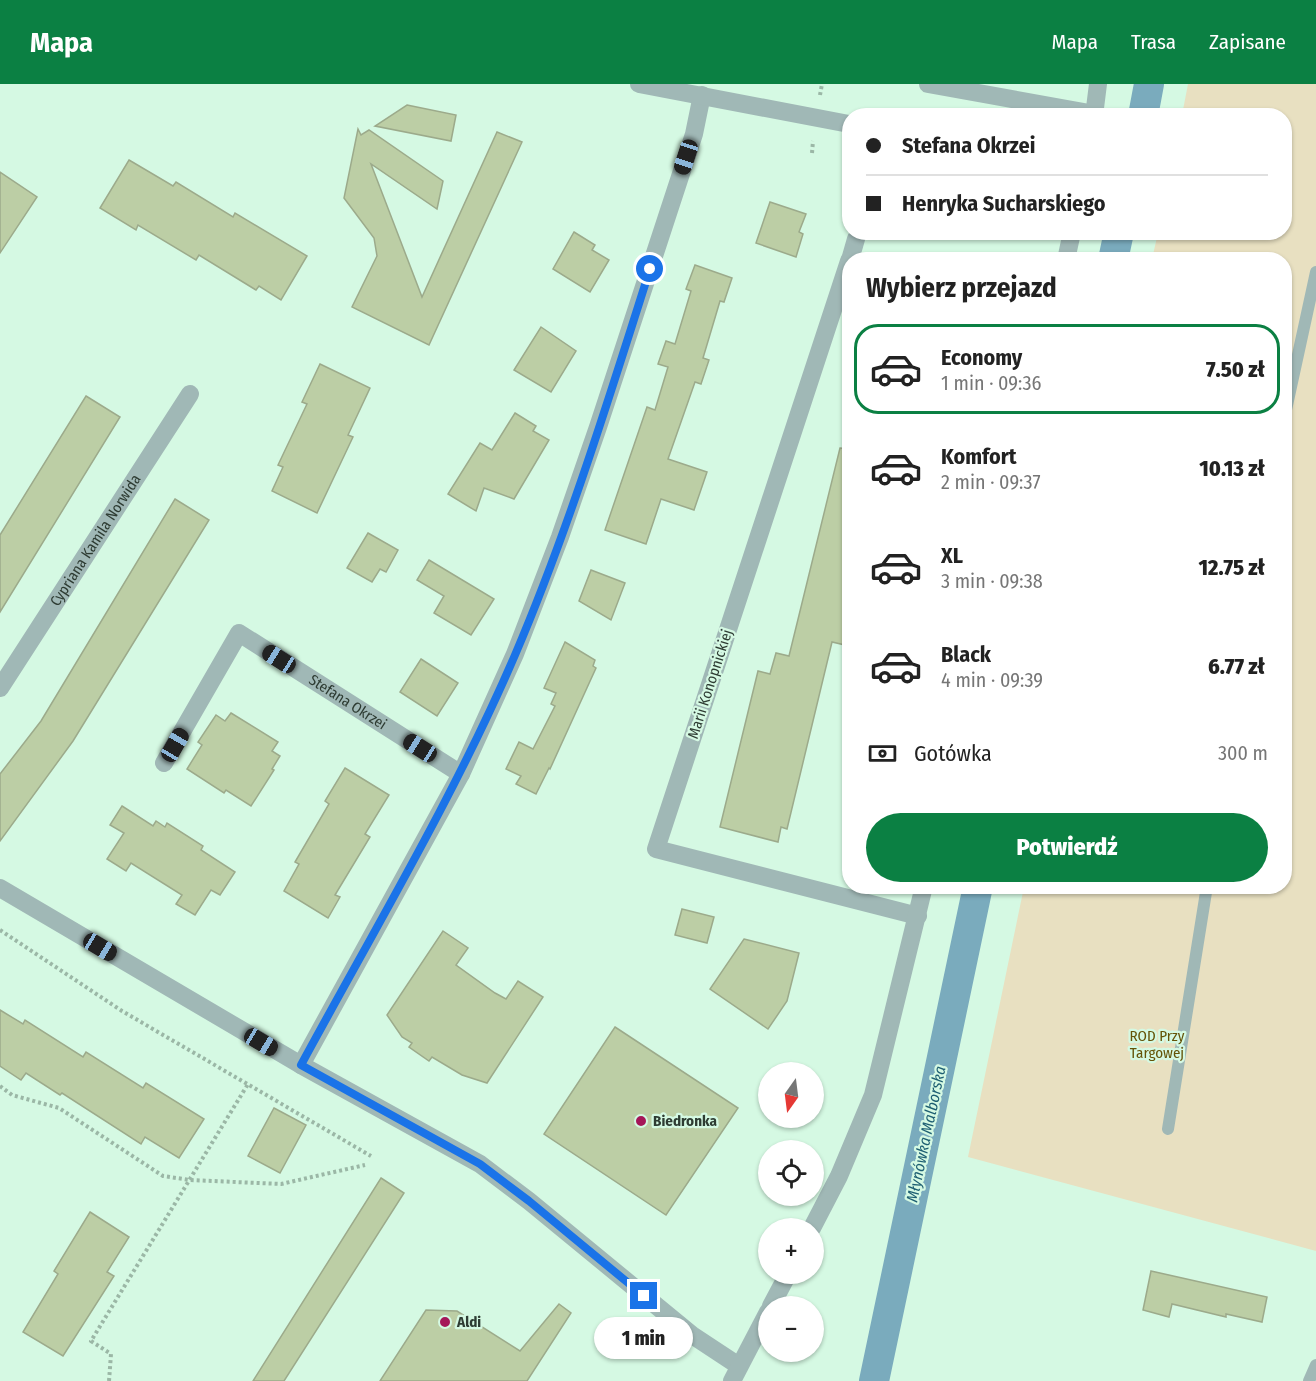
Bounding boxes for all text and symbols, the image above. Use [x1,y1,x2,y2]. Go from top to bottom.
text: Mapa [30,26,93,59]
text: Mapa [1052,29,1098,55]
text: Trasa [1131,29,1176,55]
text: Zapisane [1209,29,1286,55]
text: Stefana Okrzei [902,132,1035,159]
car [672,137,700,177]
text: Henryka Sucharskiego [902,190,1105,217]
route start [636,255,663,282]
text: Wybierz przejazd [866,272,1057,304]
icon: car [869,342,923,396]
text: Economy [941,344,1022,371]
text: 7.50 zł [1206,356,1265,383]
text: 1 min · 09:36 [941,371,1041,395]
icon: car [869,441,923,495]
text: Komfort [941,443,1016,470]
text: 10.13 zł [1199,455,1265,482]
text: 2 min · 09:37 [941,470,1041,494]
street label: Cypriana Kamila Norwida [46,471,145,609]
icon: car [869,540,923,594]
text: XL [941,542,963,569]
text: 12.75 zł [1199,554,1265,581]
text: 3 min · 09:38 [941,569,1043,593]
street label: Marii Konopnickiej [684,627,736,741]
icon: car [869,639,923,693]
text: Black [941,641,991,668]
car [259,642,299,676]
text: 6.77 zł [1208,653,1265,680]
text: 4 min · 09:39 [941,668,1043,692]
street label: Stefana Okrzei [306,671,390,733]
car [158,725,192,765]
car [400,731,440,765]
icon: cash [866,737,899,770]
text: Gotówka [914,740,992,767]
text: 300 m [1218,741,1268,765]
button: Potwierdź [866,813,1268,882]
car [80,930,120,964]
car [241,1025,281,1059]
park label: ROD Przy Targowej [1130,1027,1185,1062]
north arrow [758,1062,824,1128]
map controls [758,1062,824,1362]
water label: Młynówka Malborska [902,1064,950,1204]
place label: Biedronka [653,1112,717,1130]
marker: Biedronka [634,1114,648,1128]
button: locate [758,1140,824,1206]
button: + [758,1218,824,1284]
route end [630,1282,657,1309]
button: − [758,1296,824,1362]
place label: Aldi [456,1313,481,1331]
marker: Aldi [438,1315,452,1329]
callout: 1 min [594,1317,694,1359]
text: 1 min [622,1326,665,1350]

